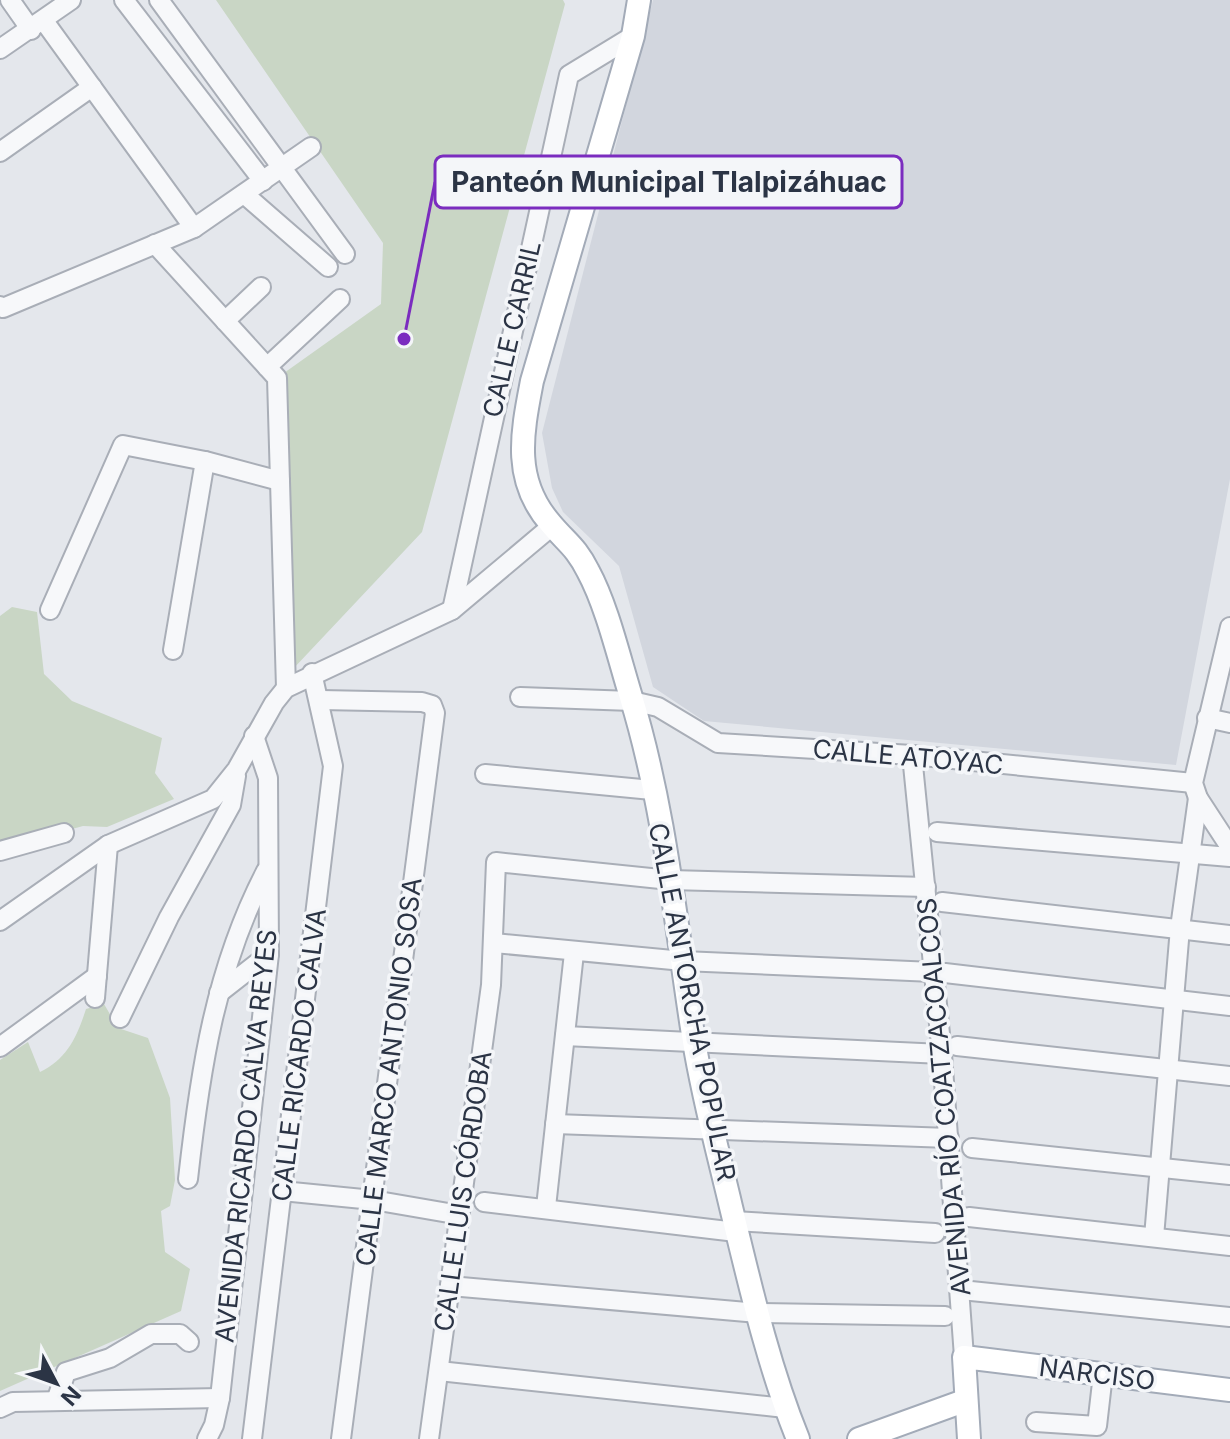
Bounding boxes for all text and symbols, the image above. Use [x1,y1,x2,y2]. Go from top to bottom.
callout: Panteón Municipal Tlalpizáhuac [435,156,902,208]
text: Panteón Municipal Tlalpizáhuac [451,165,887,199]
street label: CALLE CARRIL [476,238,547,420]
street label: CALLE ATOYAC [811,733,1005,780]
street label: CALLE ANTORCHA POPULAR [643,820,742,1184]
street label: CALLE MARCO ANTONIO SOSA [349,876,428,1268]
street label: AVENIDA RÍO COATZACOALCOS [911,897,976,1297]
street label: CALLE RICARDO CALVA [265,907,332,1203]
street label: AVENIDA RICARDO CALVA REYES [208,928,283,1344]
street label: CALLE LUIS CÓRDOBA [427,1049,498,1333]
north arrow [16,1343,96,1423]
street label: NARCISO [1037,1351,1157,1396]
text: N [56,1381,86,1411]

